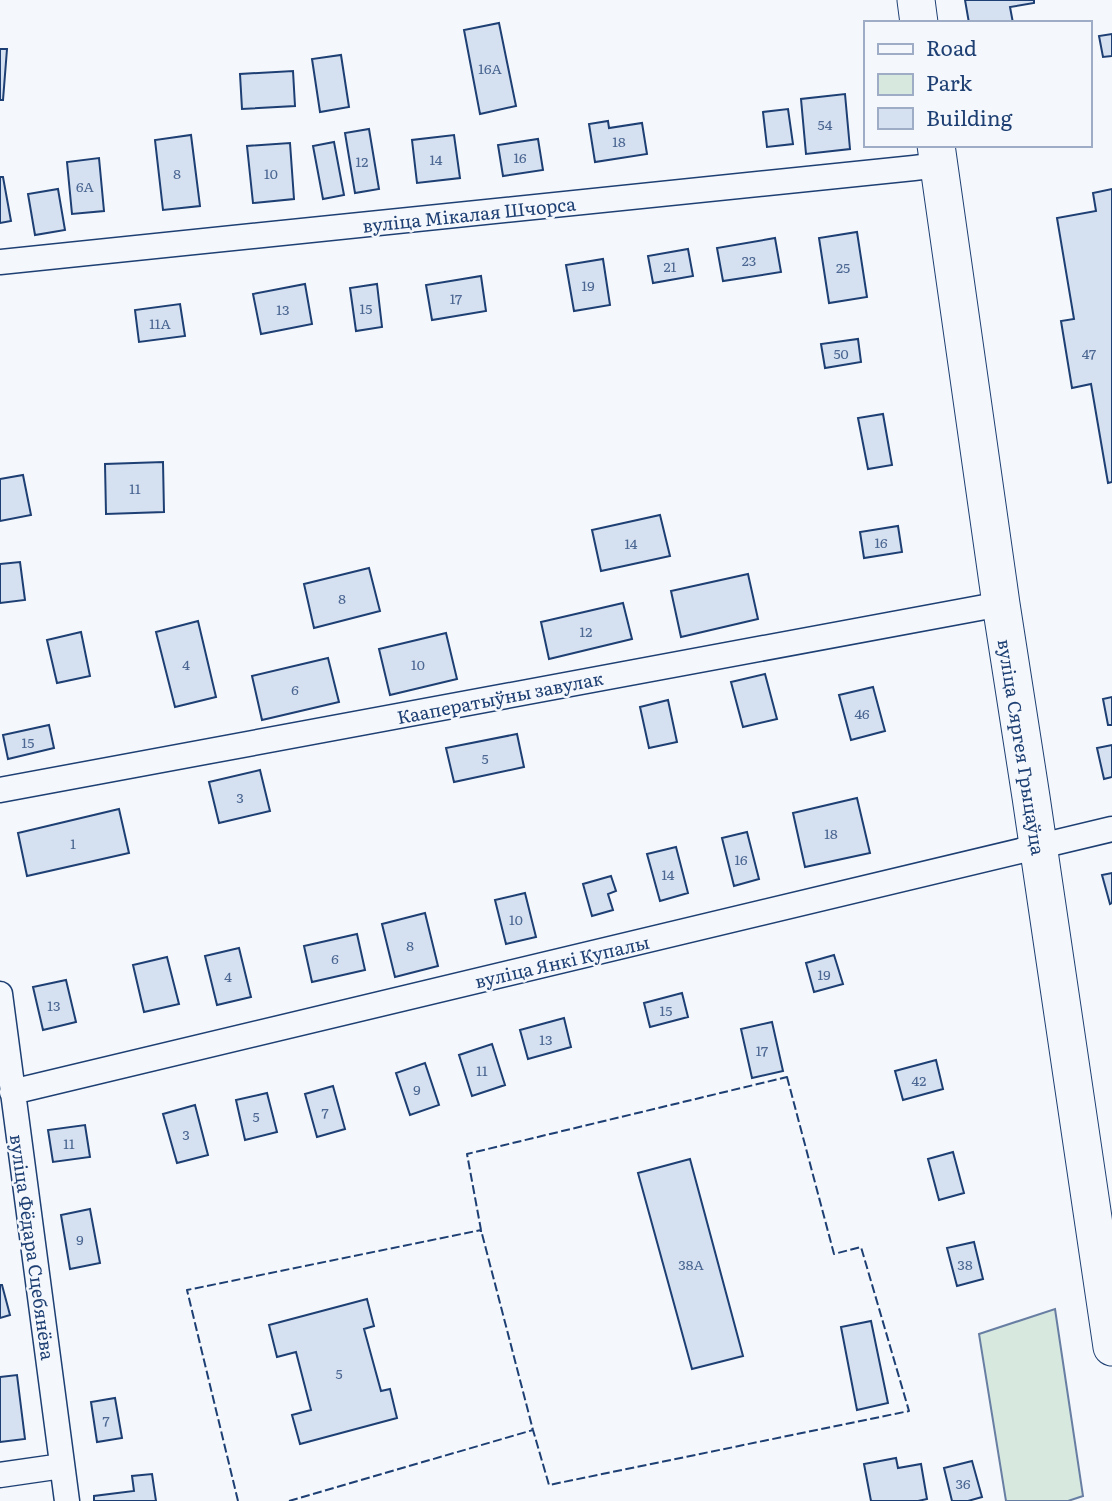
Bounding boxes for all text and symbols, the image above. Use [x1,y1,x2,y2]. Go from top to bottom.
legend [864,21,1091,147]
text: Road [926,31,977,62]
house number: 16А [478,58,502,78]
text: Park [926,66,972,97]
text: Building [926,101,1013,132]
house number: 54 [818,114,833,134]
house number: 18 [612,131,626,151]
house number: 16 [513,147,527,167]
house number: 14 [430,149,443,169]
house number: 12 [356,151,368,171]
house number: 8 [173,163,181,183]
house number: 10 [264,163,278,183]
house number: 6А [76,176,95,196]
street label: вуліца Мікалая Шчорса [361,189,577,239]
house number: 23 [742,250,756,270]
house number: 21 [664,256,677,276]
house number: 25 [836,257,850,277]
house number: 19 [581,275,595,295]
house number: 17 [450,288,462,308]
house number: 15 [360,298,372,318]
house number: 13 [276,299,290,319]
house number: 11А [149,313,172,333]
house number: 50 [833,343,849,363]
house number: 47 [1082,343,1096,363]
house number: 11 [129,478,141,498]
house number: 16 [874,532,888,552]
house number: 14 [625,533,638,553]
house number: 8 [338,588,346,608]
house number: 12 [580,621,592,641]
street label: вуліца Сяргея Грыцаўца [992,637,1052,857]
house number: 4 [182,654,190,674]
house number: 10 [411,654,425,674]
street label: Кааператыўны завулак [395,664,606,730]
house number: 6 [291,679,299,699]
house number: 46 [854,703,870,723]
house number: 15 [22,732,34,752]
house number: 5 [481,748,489,768]
house number: 3 [236,787,244,807]
house number: 18 [824,823,838,843]
house number: 1 [70,833,76,853]
house number: 16 [734,849,748,869]
house number: 14 [662,864,675,884]
house number: 10 [509,909,523,929]
street label: вуліца Янкі Купалы [472,928,652,994]
house number: 8 [406,935,414,955]
house number: 6 [331,948,339,968]
house number: 19 [817,964,831,984]
house number: 4 [224,966,232,986]
house number: 13 [47,995,61,1015]
house number: 15 [660,1000,672,1020]
house number: 13 [539,1029,553,1049]
house number: 17 [756,1040,768,1060]
house number: 11 [476,1060,488,1080]
house number: 42 [912,1070,926,1090]
house number: 9 [413,1079,421,1099]
house number: 7 [321,1102,329,1122]
house number: 5 [252,1106,260,1126]
house number: 3 [182,1124,190,1144]
street label: вуліца Фёдара Сцебянёва [4,1132,62,1362]
house number: 11 [63,1133,75,1153]
house number: 9 [76,1229,84,1249]
house number: 38А [678,1254,705,1274]
house number: 38 [957,1254,973,1274]
house number: 5 [335,1363,343,1383]
house number: 7 [102,1410,110,1430]
house number: 36 [955,1473,971,1493]

